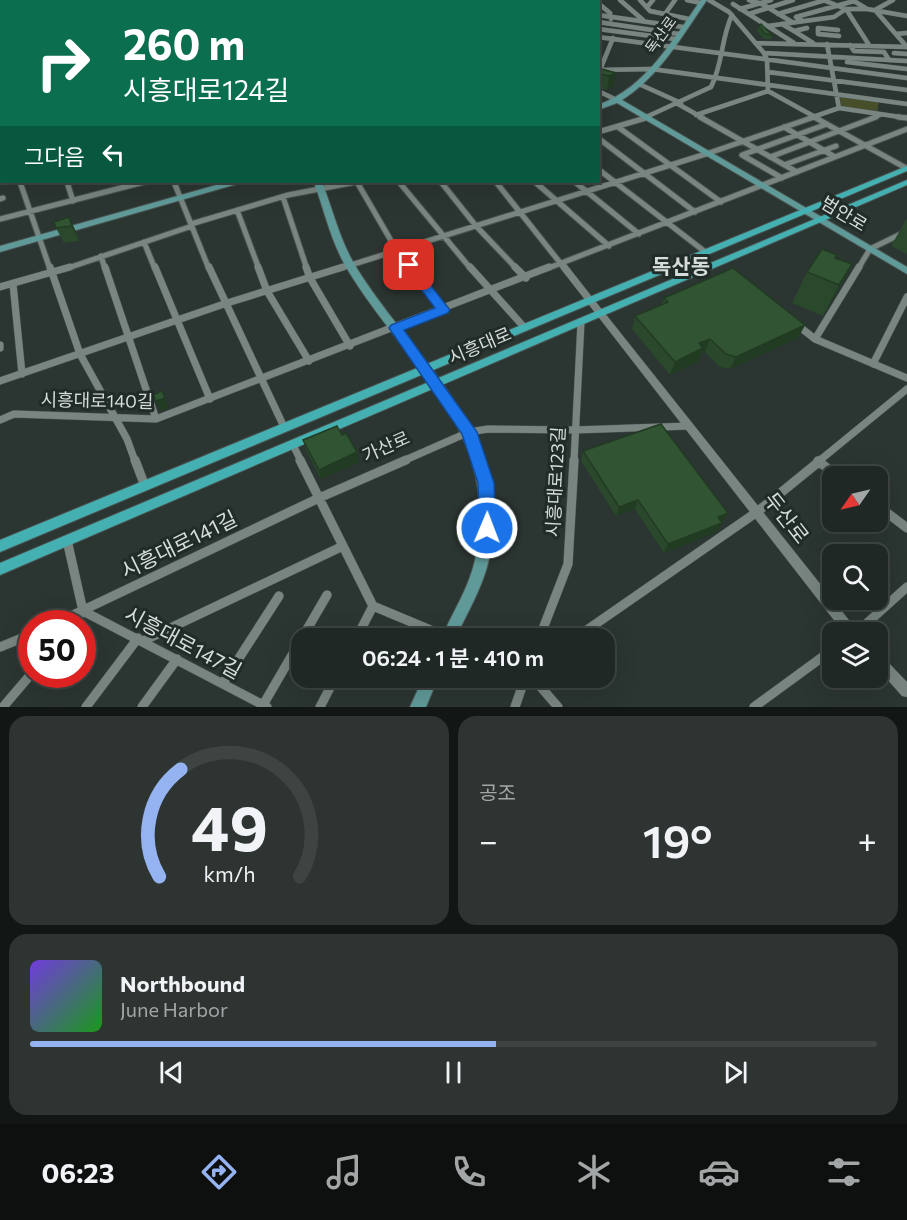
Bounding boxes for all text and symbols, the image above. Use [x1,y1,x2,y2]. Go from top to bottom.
street label: 독산로 [641,12,680,56]
text: 260 m [123,17,245,69]
icon: right [24,24,102,102]
text: 시흥대로124길 [123,73,289,106]
icon: left [97,138,130,171]
text: 그다음 [24,143,85,170]
street label: 범안로 [818,191,871,235]
pin [383,239,434,290]
icon: arrive [392,248,425,281]
district label: 독산동 [652,253,710,278]
street label: 시흥대로 [445,322,514,368]
street label: 시흥대로140길 [40,388,154,412]
street label: 가산로 [358,426,413,466]
street label: 시흥대로123길 [541,426,569,538]
north arrow [822,466,888,532]
map controls [822,466,888,688]
street label: 두산로 [759,487,815,548]
position arrow [455,496,519,560]
street label: 시흥대로141길 [116,505,241,583]
button: search [822,544,888,610]
street label: 시흥대로147길 [121,600,246,683]
speed limit sign: 50 [18,610,96,688]
button: layers [822,622,888,688]
text: 06:24 · 1 분 · 410 m [362,644,544,671]
text: 공조 [479,780,516,804]
text: 49 [191,788,267,864]
text: 19° [643,812,712,867]
text: − [479,819,498,860]
text: + [858,819,877,860]
text: km/h [203,861,255,887]
text: Northbound [120,970,245,997]
text: June Harbor [120,997,228,1021]
icon: previous [155,1056,188,1089]
icon: pause [437,1056,470,1089]
icon: next [719,1056,752,1089]
icon: directions [198,1151,240,1193]
icon: music [323,1151,365,1193]
icon: phone [448,1151,490,1193]
icon: climate [573,1151,615,1193]
icon: car [698,1151,740,1193]
icon: filters [823,1151,865,1193]
text: 06:23 [42,1156,114,1189]

